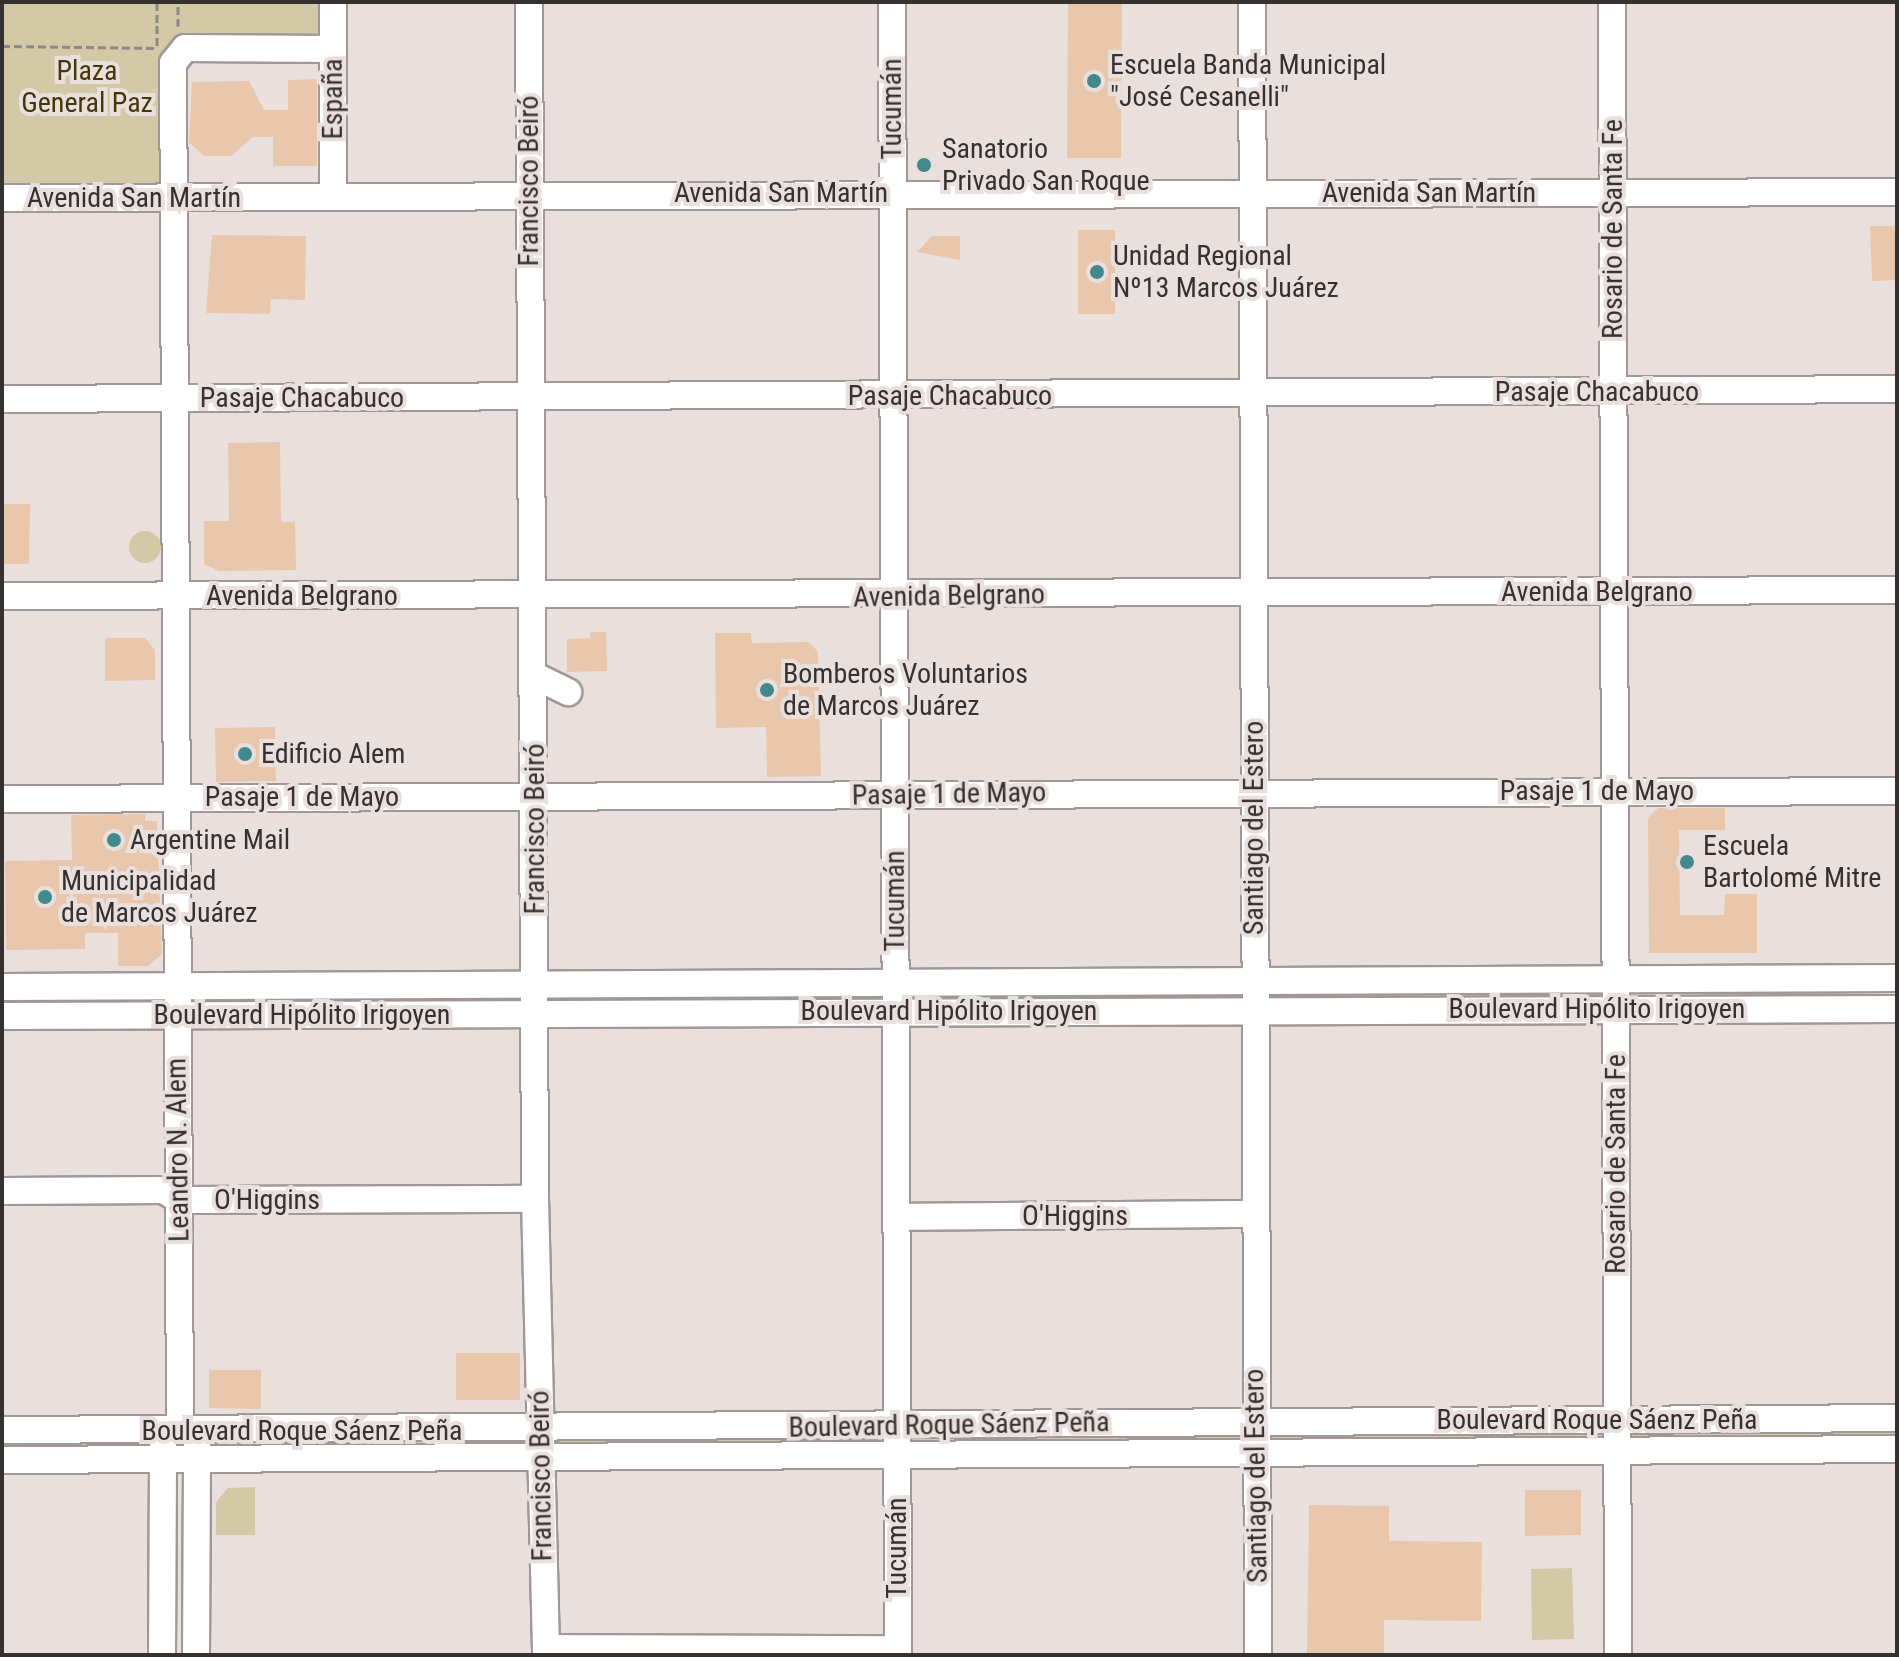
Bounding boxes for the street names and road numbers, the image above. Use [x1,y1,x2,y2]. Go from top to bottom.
street label: Tucumán [875,58,909,160]
street label: España [316,59,350,139]
street label: Francisco Beiró [512,96,546,266]
street label: Rosario de Santa Fe [1596,119,1630,339]
street label: Avenida San Martín [674,176,888,210]
street label: Avenida San Martín [1322,176,1536,210]
street label: Avenida San Martín [27,181,241,215]
street label: Pasaje Chacabuco [1495,375,1699,409]
street label: Pasaje Chacabuco [848,379,1052,413]
street label: Pasaje Chacabuco [200,381,404,415]
street label: Avenida Belgrano [1501,575,1693,609]
street label: Avenida Belgrano [853,578,1045,614]
street label: Avenida Belgrano [206,579,398,613]
street label: Santiago del Estero [1237,721,1271,935]
street label: Francisco Beiró [518,744,552,914]
street label: Pasaje 1 de Mayo [1500,774,1694,808]
street label: Pasaje 1 de Mayo [852,776,1046,812]
street label: Pasaje 1 de Mayo [205,780,399,814]
street label: Tucumán [878,850,912,952]
street label: Boulevard Hipólito Irigoyen [1449,992,1745,1026]
street label: Boulevard Hipólito Irigoyen [801,994,1097,1028]
street label: Boulevard Hipólito Irigoyen [154,998,450,1032]
street label: Rosario de Santa Fe [1599,1054,1633,1274]
street label: Leandro N. Alem [160,1058,196,1242]
street label: O'Higgins [214,1183,320,1217]
street label: O'Higgins [1022,1199,1128,1233]
street label: Santiago del Estero [1237,1369,1275,1583]
street label: Francisco Beiró [523,1390,559,1562]
street label: Boulevard Roque Sáenz Peña [1437,1403,1757,1437]
street label: Boulevard Roque Sáenz Peña [788,1405,1110,1445]
street label: Boulevard Roque Sáenz Peña [142,1414,462,1448]
street label: Tucumán [880,1497,914,1599]

